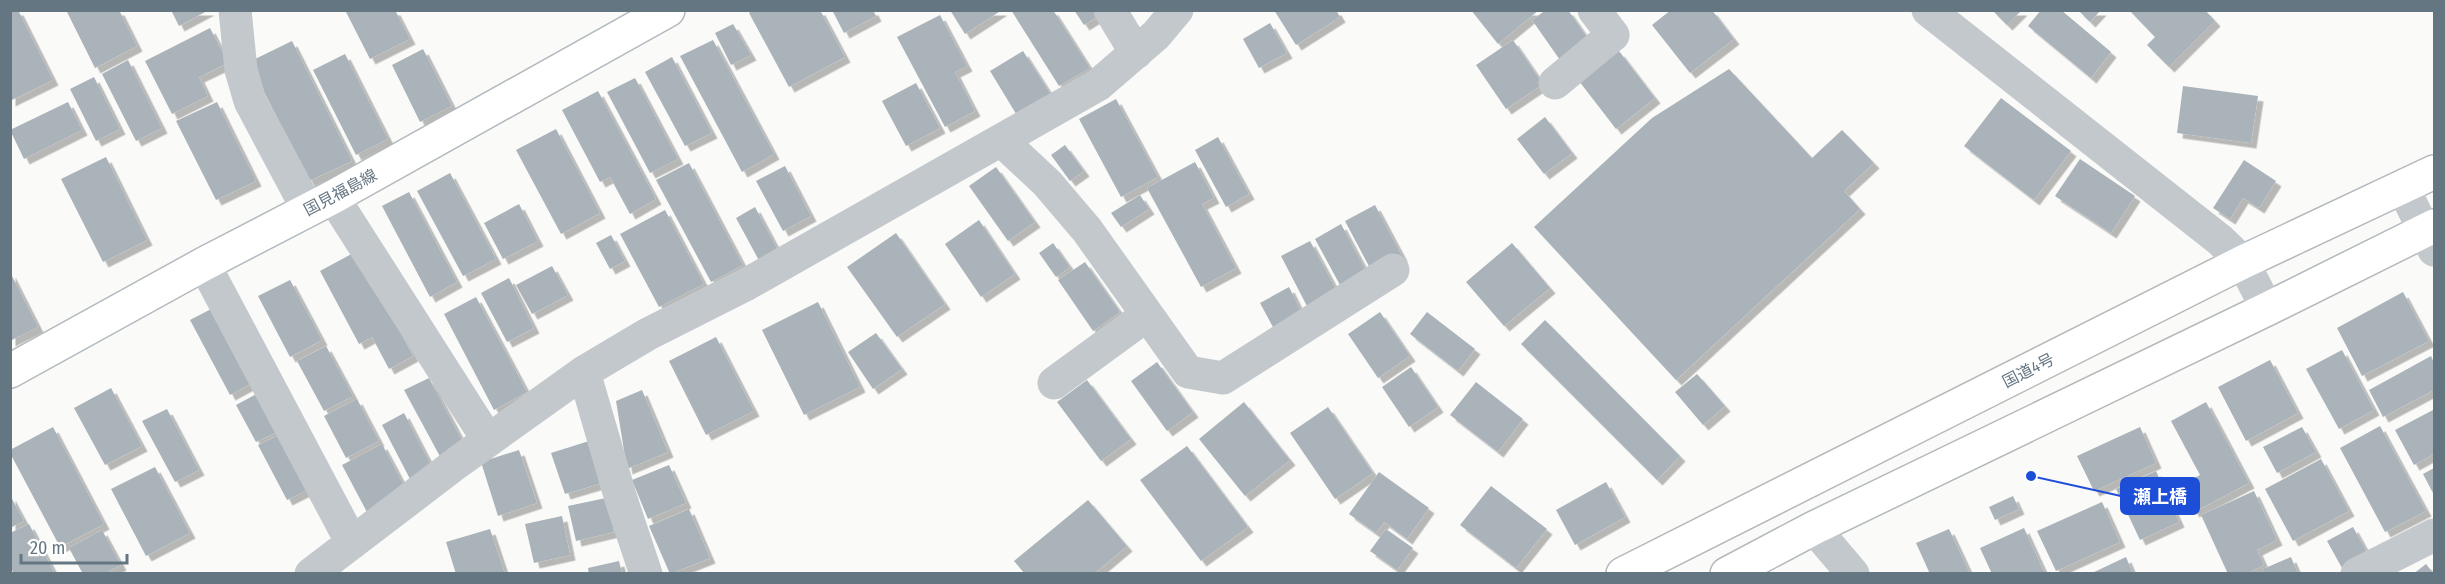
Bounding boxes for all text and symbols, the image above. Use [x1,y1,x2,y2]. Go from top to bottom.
street label: 国見福島線 [300,165,380,220]
street label: 国道4号 [1999,349,2057,392]
callout: 瀬上橋 [2121,478,2199,514]
text: 瀬上橋 [2133,486,2187,508]
scale bar [21,527,128,565]
text: 20 m [30,537,65,559]

